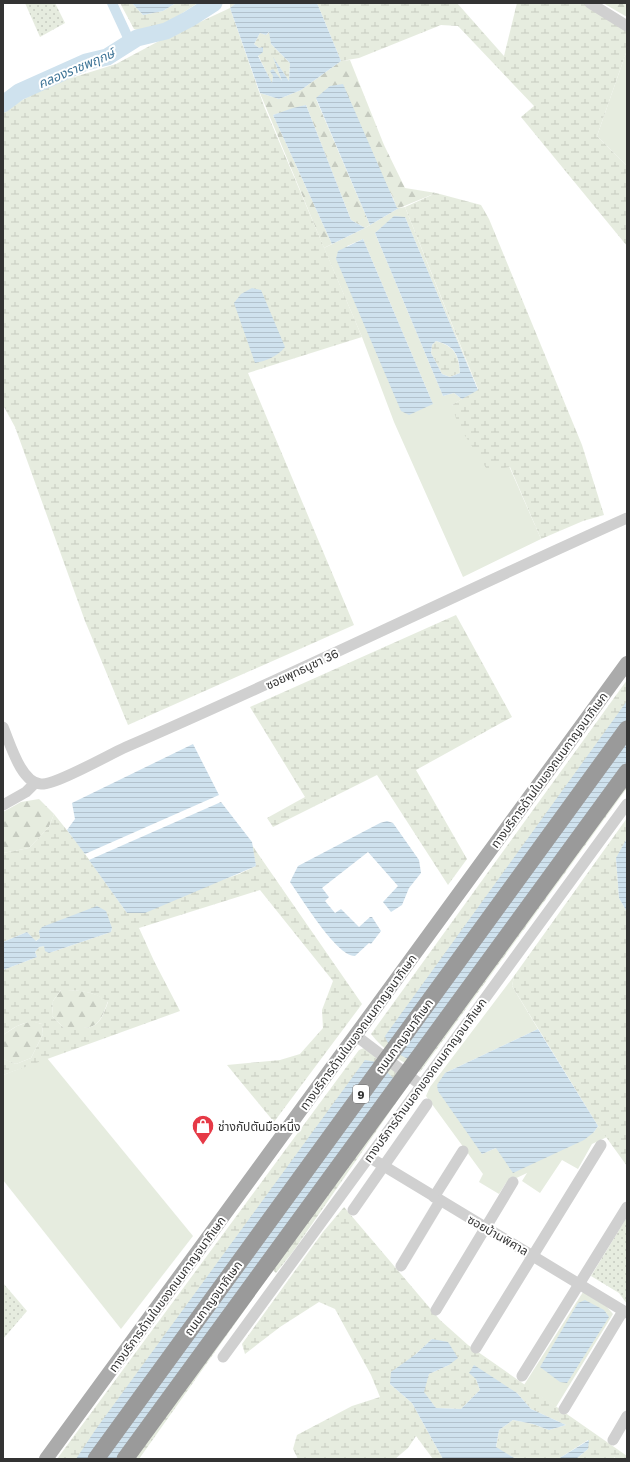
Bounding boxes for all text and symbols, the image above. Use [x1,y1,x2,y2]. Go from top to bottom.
water label: คลองราชพฤกษ์ [35,44,119,91]
street label: ซอยพุทธบูชา 36 [263,646,341,692]
street label: ทางบริการด้านในของถนนกาญจนาภิเษก [487,689,611,851]
street label: ทางบริการด้านในของถนนกาญจนาภิเษก [297,951,419,1113]
street label: ทางบริการด้านนอกของถนนกาญจนาภิเษก [360,995,490,1165]
street label: ถนนกาญจนาภิเษก [372,996,436,1076]
road number: 9 [353,1085,369,1103]
shop icon: ช่างกัปตันมือหนึ่ง [190,1113,216,1146]
place label: ช่างกัปตันมือหนึ่ง [218,1118,300,1134]
street label: ซอยบ้านพิศาล [465,1212,531,1258]
street label: ทางบริการด้านในของถนนกาญจนาภิเษก [106,1213,228,1375]
street label: ถนนกาญจนาภิเษก [181,1258,245,1338]

